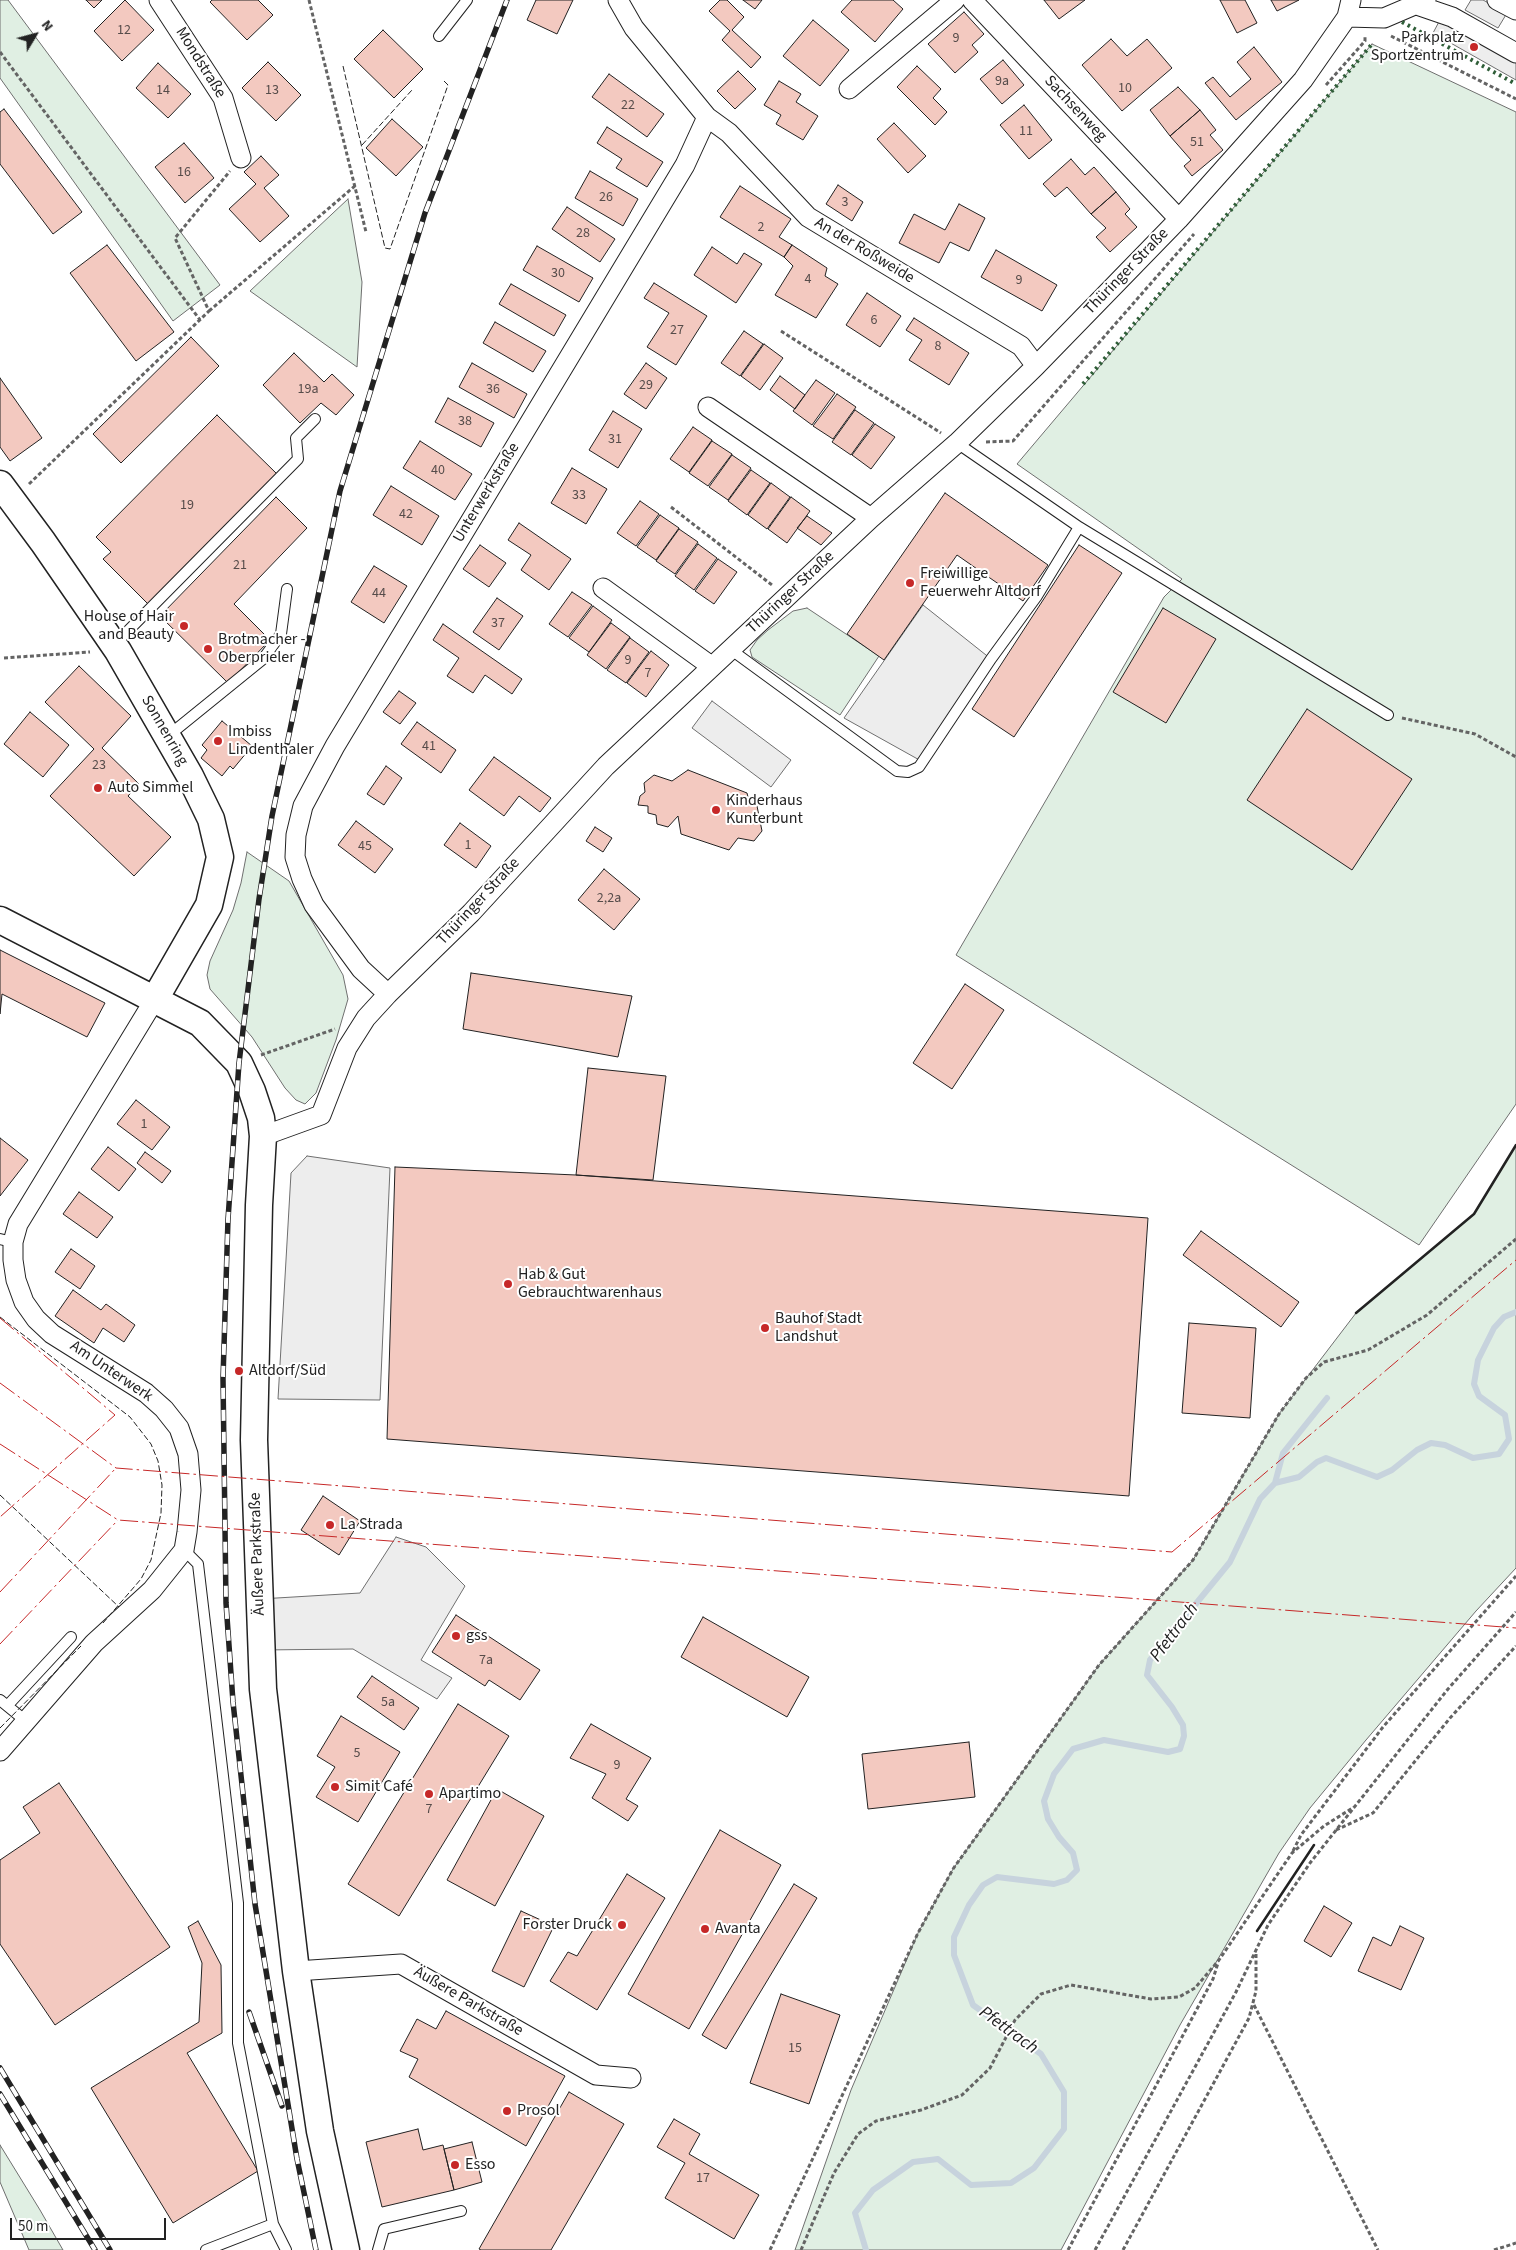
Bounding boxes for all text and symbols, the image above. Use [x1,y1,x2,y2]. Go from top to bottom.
north arrow [10,10,60,60]
text: N [36,16,58,36]
house number: 12 [117,23,131,39]
street label: Mondstraße [171,24,229,102]
place label: Parkplatz Sportzentrum [1371,28,1464,66]
house number: 9 [953,31,959,47]
marker: Parkplatz Sportzentrum [1468,41,1480,53]
street label: Sachsenweg [1040,72,1110,146]
house number: 9a [995,74,1009,90]
house number: 10 [1118,81,1132,97]
house number: 14 [156,83,170,99]
house number: 13 [265,83,279,99]
house number: 22 [621,98,635,114]
house number: 11 [1019,124,1033,140]
house number: 51 [1190,135,1204,151]
house number: 16 [177,165,191,181]
house number: 26 [599,190,613,206]
house number: 3 [842,195,848,211]
street label: An der Roßweide [811,214,917,288]
house number: 2 [758,220,764,236]
street label: Thüringer Straße [1081,225,1173,319]
house number: 28 [576,226,590,242]
house number: 30 [551,266,565,282]
house number: 4 [805,272,811,288]
house number: 9 [1016,273,1022,289]
house number: 6 [871,313,877,329]
house number: 27 [670,323,684,339]
house number: 8 [935,339,941,355]
house number: 29 [639,378,653,394]
house number: 19a [298,382,318,398]
house number: 36 [486,382,500,398]
house number: 38 [458,414,472,430]
house number: 31 [608,432,622,448]
street label: Unterwerkstraße [450,440,524,546]
house number: 40 [431,463,445,479]
house number: 33 [572,488,586,504]
house number: 19 [180,498,194,514]
house number: 42 [399,507,413,523]
street label: Thüringer Straße [743,548,839,638]
house number: 21 [233,558,247,574]
place label: Freiwillige Feuerwehr Altdorf [920,564,1041,602]
marker: Freiwillige Feuerwehr Altdorf [904,577,916,589]
house number: 44 [372,586,386,602]
place label: House of Hair and Beauty [84,607,174,645]
house number: 37 [491,616,505,632]
marker: House of Hair and Beauty [178,620,190,632]
place label: Brotmacher - Oberprieler [218,630,306,668]
marker: Brotmacher - Oberprieler [202,643,214,655]
house number: 9 [625,653,631,669]
house number: 7 [645,666,651,682]
street label: Sonnenring [136,693,192,769]
place label: Imbiss Lindenthaler [228,722,314,760]
marker: Imbiss Lindenthaler [212,735,224,747]
house number: 41 [422,739,436,755]
house number: 23 [92,758,106,774]
place label: Auto Simmel [108,778,193,798]
marker: Auto Simmel [92,782,104,794]
place label: Kinderhaus Kunterbunt [726,791,803,829]
marker: Kinderhaus Kunterbunt [710,804,722,816]
house number: 1 [465,838,471,854]
house number: 45 [358,839,372,855]
street label: Thüringer Straße [434,854,524,950]
house number: 2,2a [597,891,621,907]
house number: 1 [141,1117,147,1133]
place label: Hab & Gut Gebrauchtwarenhaus [518,1265,662,1303]
marker: Hab & Gut Gebrauchtwarenhaus [502,1278,514,1290]
place label: Bauhof Stadt Landshut [775,1309,862,1347]
marker: Bauhof Stadt Landshut [759,1322,771,1334]
street label: Am Unterwerk [66,1337,156,1407]
place label: Altdorf/Süd [249,1361,326,1381]
marker: Altdorf/Süd [233,1365,245,1377]
street label: Äußere Parkstraße [246,1492,270,1616]
place label: La Strada [340,1515,403,1535]
marker: La Strada [324,1519,336,1531]
water label: Pfettrach [1146,1599,1204,1667]
place label: gss [466,1626,487,1646]
marker: gss [450,1630,462,1642]
house number: 7a [479,1653,493,1669]
house number: 5a [381,1695,395,1711]
house number: 5 [354,1746,360,1762]
house number: 9 [614,1758,620,1774]
place label: Simit Café [345,1777,413,1797]
marker: Simit Café [329,1781,341,1793]
place label: Apartimo [439,1784,501,1804]
marker: Apartimo [423,1788,435,1800]
house number: 7 [426,1802,432,1818]
place label: Forster Druck [523,1915,612,1935]
marker: Forster Druck [616,1919,628,1931]
place label: Avanta [715,1919,761,1939]
marker: Avanta [699,1923,711,1935]
street label: Äußere Parkstraße [410,1963,526,2041]
water label: Pfettrach [974,2002,1042,2060]
house number: 15 [788,2041,802,2057]
place label: Prosol [517,2101,560,2121]
marker: Prosol [501,2105,513,2117]
place label: Esso [465,2155,496,2175]
marker: Esso [449,2159,461,2171]
house number: 17 [696,2171,710,2187]
scale bar [12,2208,169,2240]
text: 50 m [18,2216,48,2237]

